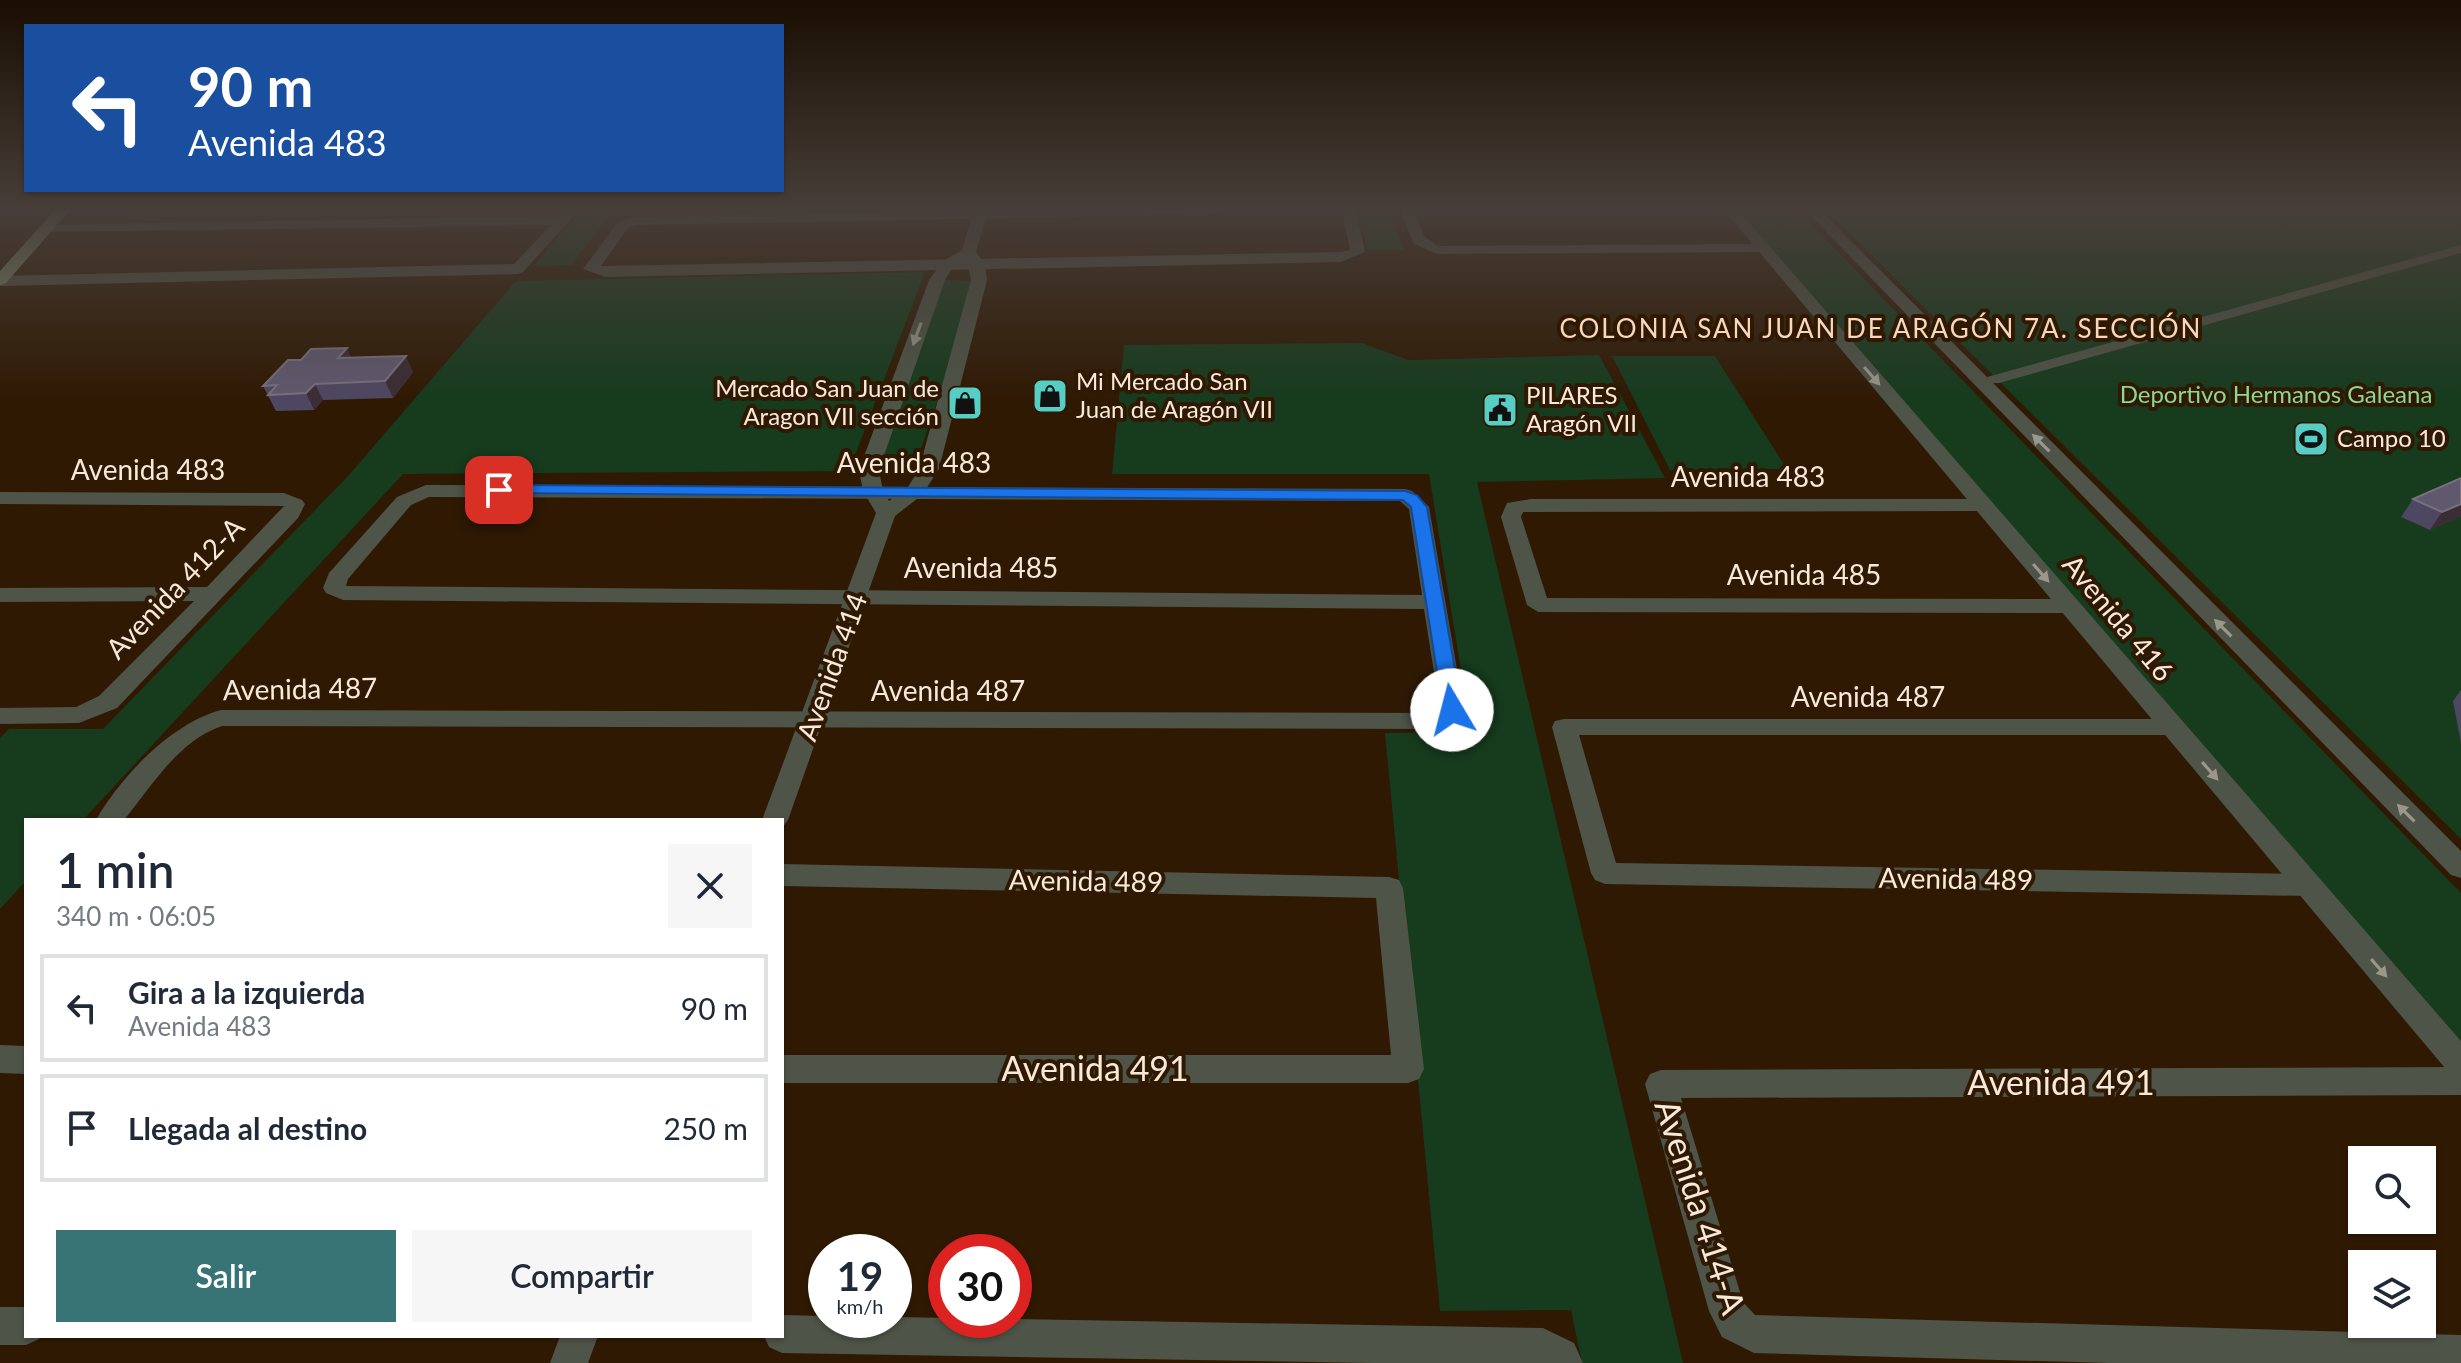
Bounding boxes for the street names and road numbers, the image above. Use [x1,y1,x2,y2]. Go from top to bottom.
street label: Avenida 483 [837,445,991,479]
street label: Avenida 483 [71,452,225,486]
street label: Avenida 483 [1671,459,1825,493]
street label: Avenida 412-A [98,509,250,665]
street label: Avenida 416 [2056,547,2181,687]
street label: Avenida 485 [904,550,1058,584]
street label: Avenida 485 [1727,557,1881,591]
street label: Avenida 414 [789,588,873,745]
street label: Avenida 487 [222,670,378,706]
street label: Avenida 487 [871,673,1025,707]
street label: Avenida 487 [1791,679,1945,713]
street label: Avenida 489 [1878,860,2034,896]
street label: Avenida 489 [1008,862,1164,898]
street label: Avenida 491 [1001,1047,1189,1088]
street label: Avenida 491 [1967,1061,2155,1102]
street label: Avenida 414-A [1647,1094,1755,1319]

